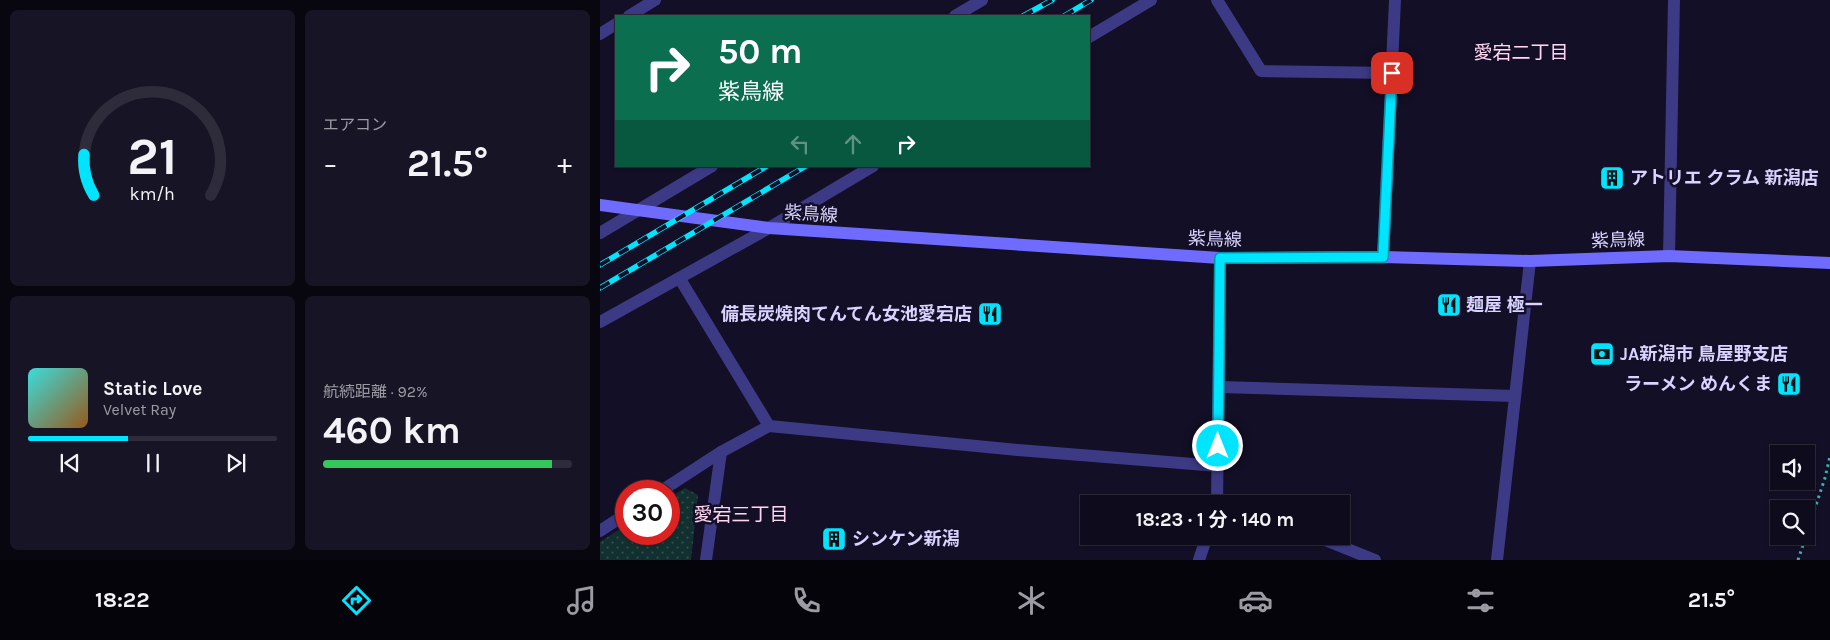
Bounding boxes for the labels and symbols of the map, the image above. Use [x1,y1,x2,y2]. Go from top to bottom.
district label: 愛宕二丁目 [1473,42,1569,64]
pin [1371,52,1413,94]
building icon: アトリエ クラム 新潟店 [1599,165,1625,191]
place label: アトリエ クラム 新潟店 [1630,167,1819,189]
street label: 紫鳥線 [783,201,839,227]
street label: 紫鳥線 [1188,227,1242,251]
street label: 紫鳥線 [1591,228,1645,252]
restaurant icon: 麺屋 極一 [1436,292,1462,318]
place label: 麺屋 極一 [1466,294,1543,316]
restaurant icon: 備長炭焼肉てんてん女池愛宕店 [977,301,1003,327]
place label: 備長炭焼肉てんてん女池愛宕店 [721,303,972,325]
bank icon: JA新潟市 鳥屋野支店 [1589,341,1615,367]
place label: JA新潟市 鳥屋野支店 [1620,343,1788,365]
restaurant icon: ラーメン めんくま [1776,371,1802,397]
place label: ラーメン めんくま [1624,373,1772,395]
position arrow [1191,419,1243,471]
speed limit sign: 30 [615,480,680,545]
district label: 愛宕三丁目 [693,504,789,526]
building icon: シンケン新潟 [821,526,847,552]
place label: シンケン新潟 [852,528,959,550]

